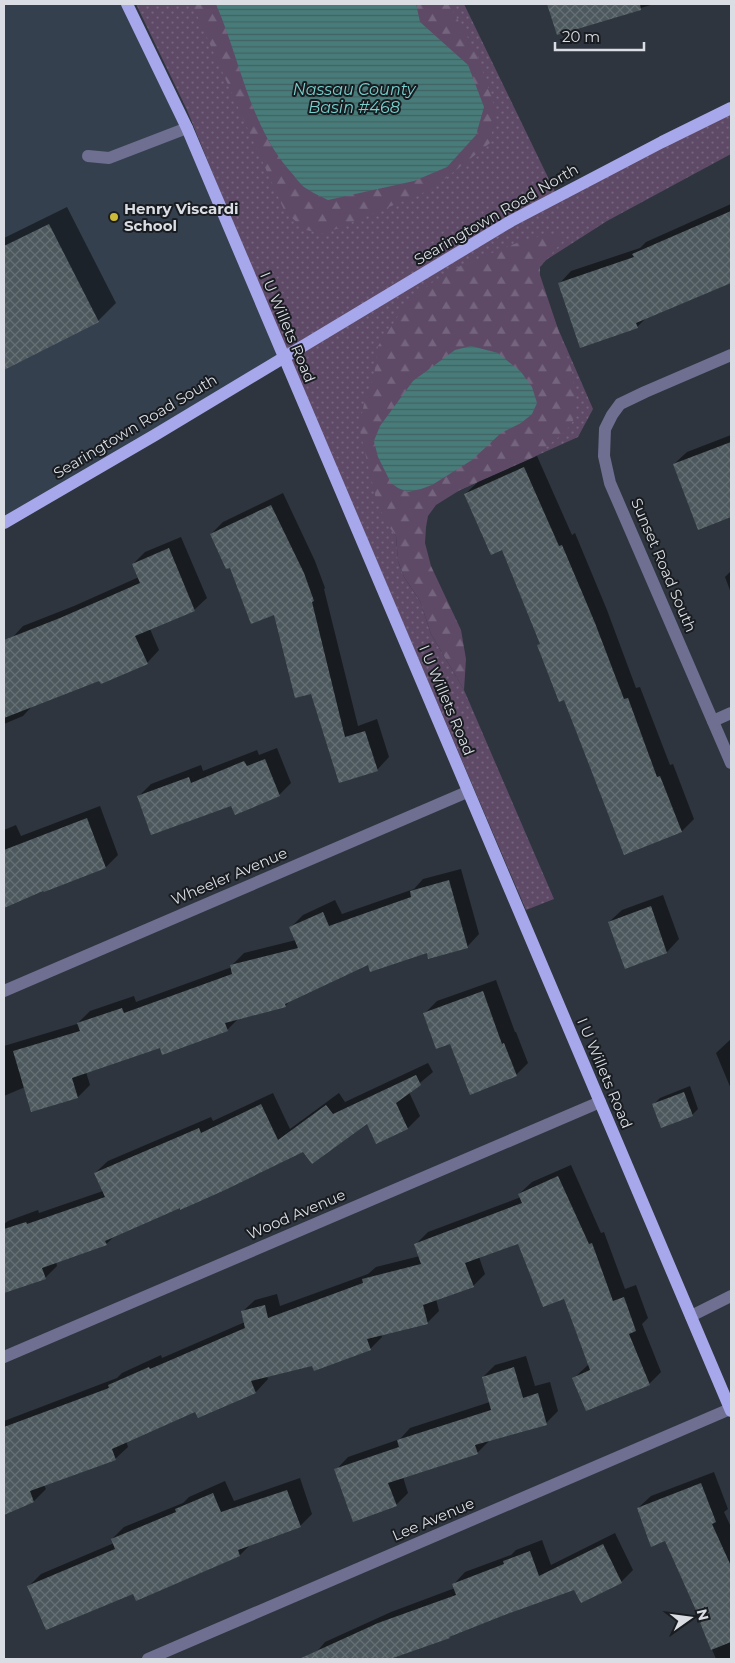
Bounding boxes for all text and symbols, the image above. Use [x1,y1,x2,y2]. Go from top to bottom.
scale bar [555,20,644,52]
text: 20 m [562,27,600,46]
water label: Nassau County Basin #468 [293,80,417,117]
street label: Searingtown Road North [410,159,582,269]
place label: Henry Viscardi School [124,199,239,235]
marker: Henry Viscardi School [108,211,120,223]
street label: I U Willets Road [256,269,320,385]
street label: Searingtown Road South [50,370,220,482]
street label: Sunset Road South [627,495,701,635]
street label: I U Willets Road [415,642,479,758]
street label: Wheeler Avenue [168,843,290,909]
street label: I U Willets Road [573,1015,637,1131]
street label: Wood Avenue [244,1185,348,1243]
street label: Lee Avenue [389,1493,477,1545]
north arrow [665,1593,715,1643]
text: N [693,1607,713,1623]

